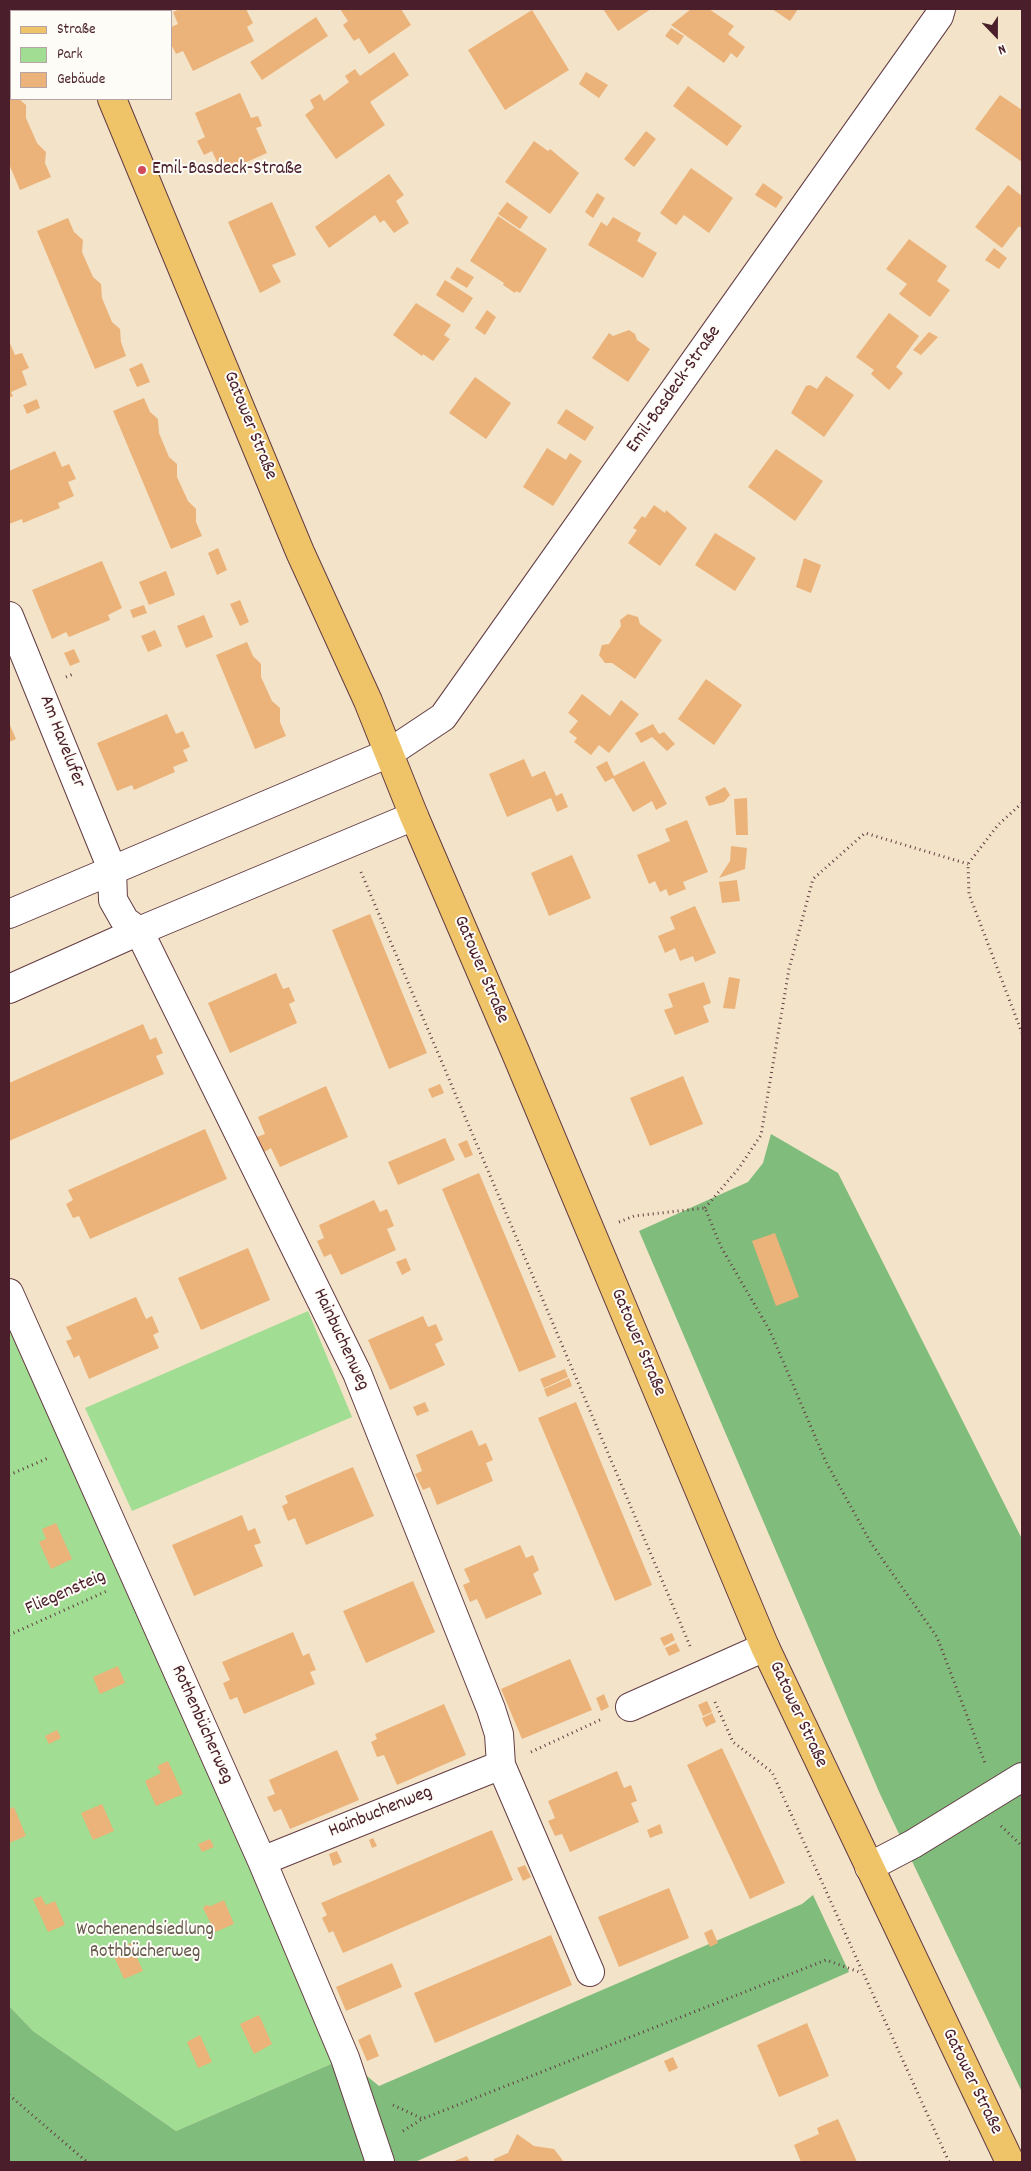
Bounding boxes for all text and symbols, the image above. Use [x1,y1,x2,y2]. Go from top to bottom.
legend [10,10,172,100]
north arrow [971,10,1021,60]
text: Straße [57,19,95,41]
text: N [995,38,1009,59]
text: Park [57,44,83,66]
text: Gebäude [57,69,105,91]
place label: Emil-Basdeck-Straße [152,159,302,181]
marker: Emil-Basdeck-Straße [136,164,148,176]
street label: Emil-Basdeck-Straße [623,322,727,458]
street label: Gatower Straße [217,369,281,483]
street label: Am Havelufer [33,692,89,792]
street label: Gatower Straße [447,913,513,1027]
street label: Hainbuchenweg [306,1285,374,1395]
street label: Gatower Straße [604,1286,670,1400]
street label: Fliegensteig [22,1566,110,1622]
street label: Gatower Straße [762,1658,832,1772]
street label: Rothenbücherweg [165,1662,237,1788]
street label: Hainbuchenweg [326,1782,436,1844]
park label: Wochenendsiedlung Rothbücherweg [76,1920,214,1964]
street label: Gatower Straße [936,2025,1006,2139]

